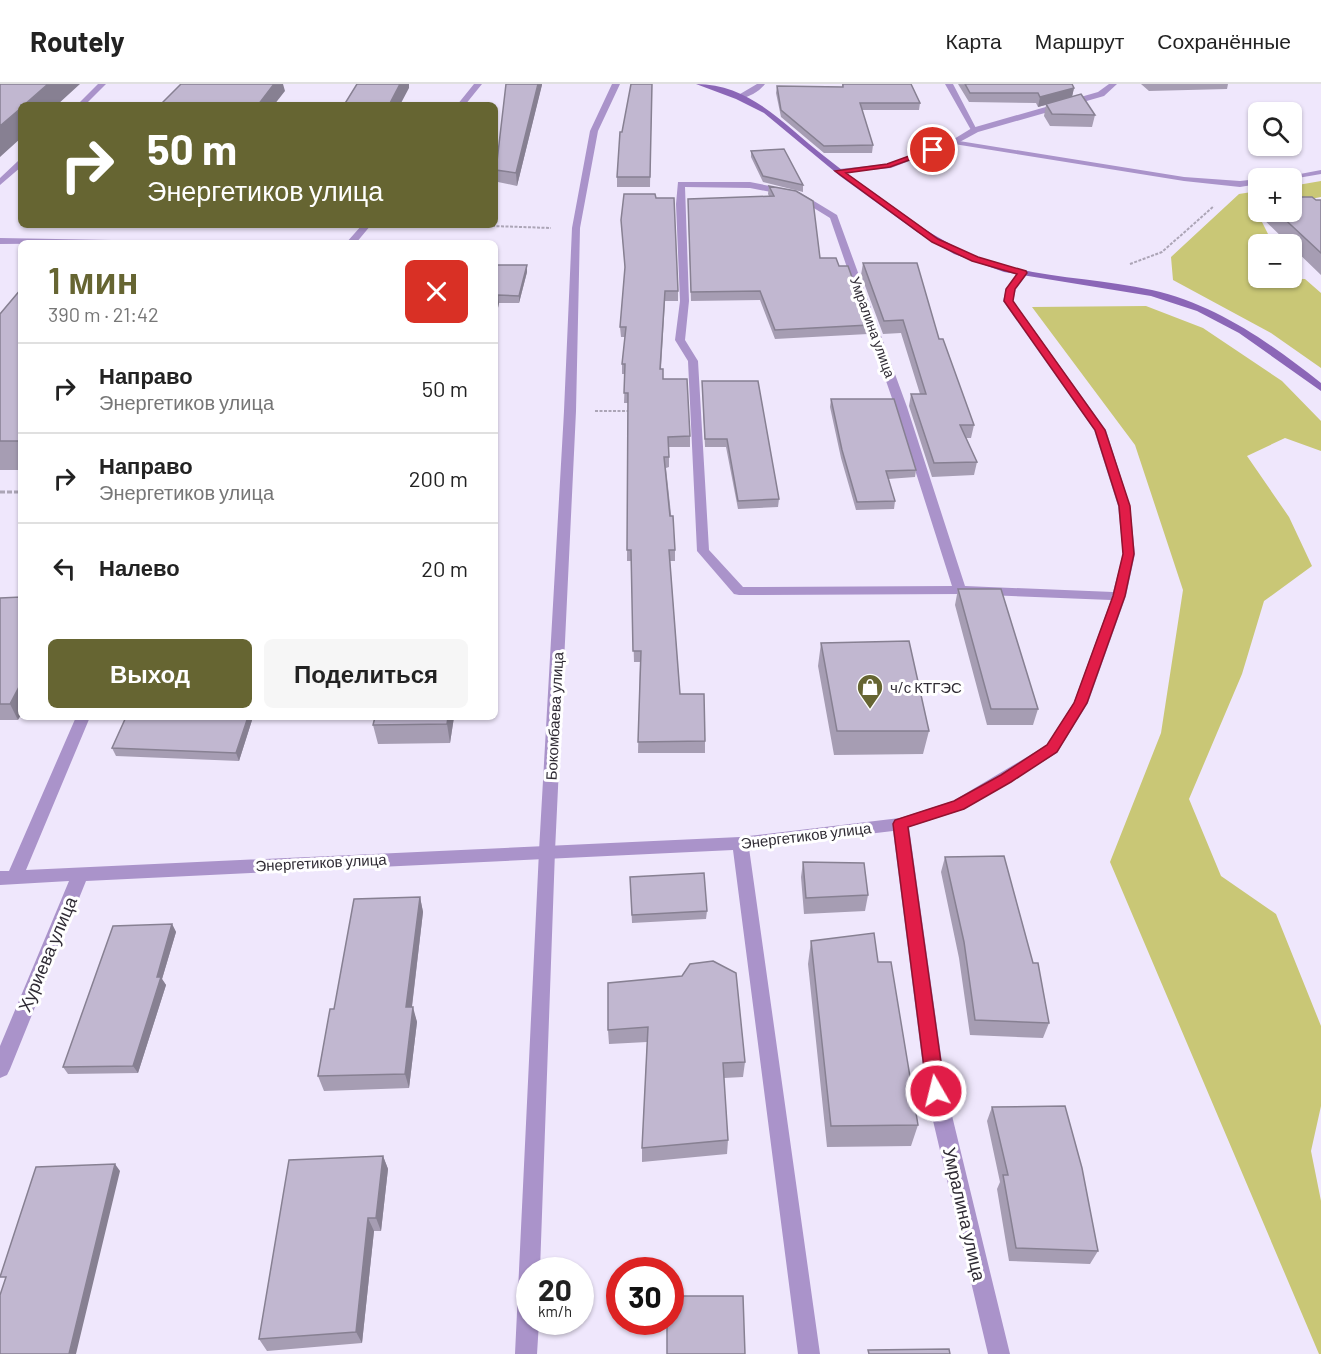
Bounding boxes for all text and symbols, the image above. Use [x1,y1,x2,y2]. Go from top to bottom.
text: Routely [30,24,125,58]
text: Карта [946,28,1002,53]
text: Маршрут [1035,28,1124,53]
text: Сохранённые [1157,28,1291,53]
map controls [1248,102,1302,288]
button: search [1248,102,1302,156]
text: 50 m [147,123,237,173]
pin [907,124,958,175]
icon: right [48,126,126,204]
icon: arrive [916,133,949,166]
button: + [1248,168,1302,222]
text: Энергетиков улица [147,174,383,206]
button: − [1248,234,1302,288]
text: 1 мин [48,258,138,301]
button: close [405,260,468,323]
street label: Умралина улица [847,274,899,380]
text: 390 m · 21:42 [48,302,159,326]
text: Направо [99,362,193,388]
icon: right [48,372,81,405]
text: 50 m [422,375,468,401]
text: Энергетиков улица [99,390,274,414]
text: Направо [99,452,193,478]
icon: right [48,462,81,495]
text: 200 m [409,465,468,491]
text: Энергетиков улица [99,480,274,504]
icon: left [48,552,81,585]
text: Налево [99,554,180,580]
text: 20 m [421,555,468,581]
button: Выход [48,639,252,708]
button: Поделиться [264,639,468,708]
street label: Бокомбаева улица [542,651,566,781]
shop icon: ч/с КТГЭС [855,672,885,710]
place label: ч/с КТГЭС [890,678,962,696]
street label: Энергетиков улица [740,818,873,852]
street label: Энергетиков улица [255,850,388,874]
street label: Хуриева улица [13,892,82,1015]
position arrow [904,1059,968,1123]
street label: Умралина улица [939,1145,991,1284]
speed limit sign: 30 [606,1257,684,1335]
text: 20 [538,1271,572,1307]
text: km/h [538,1302,572,1320]

